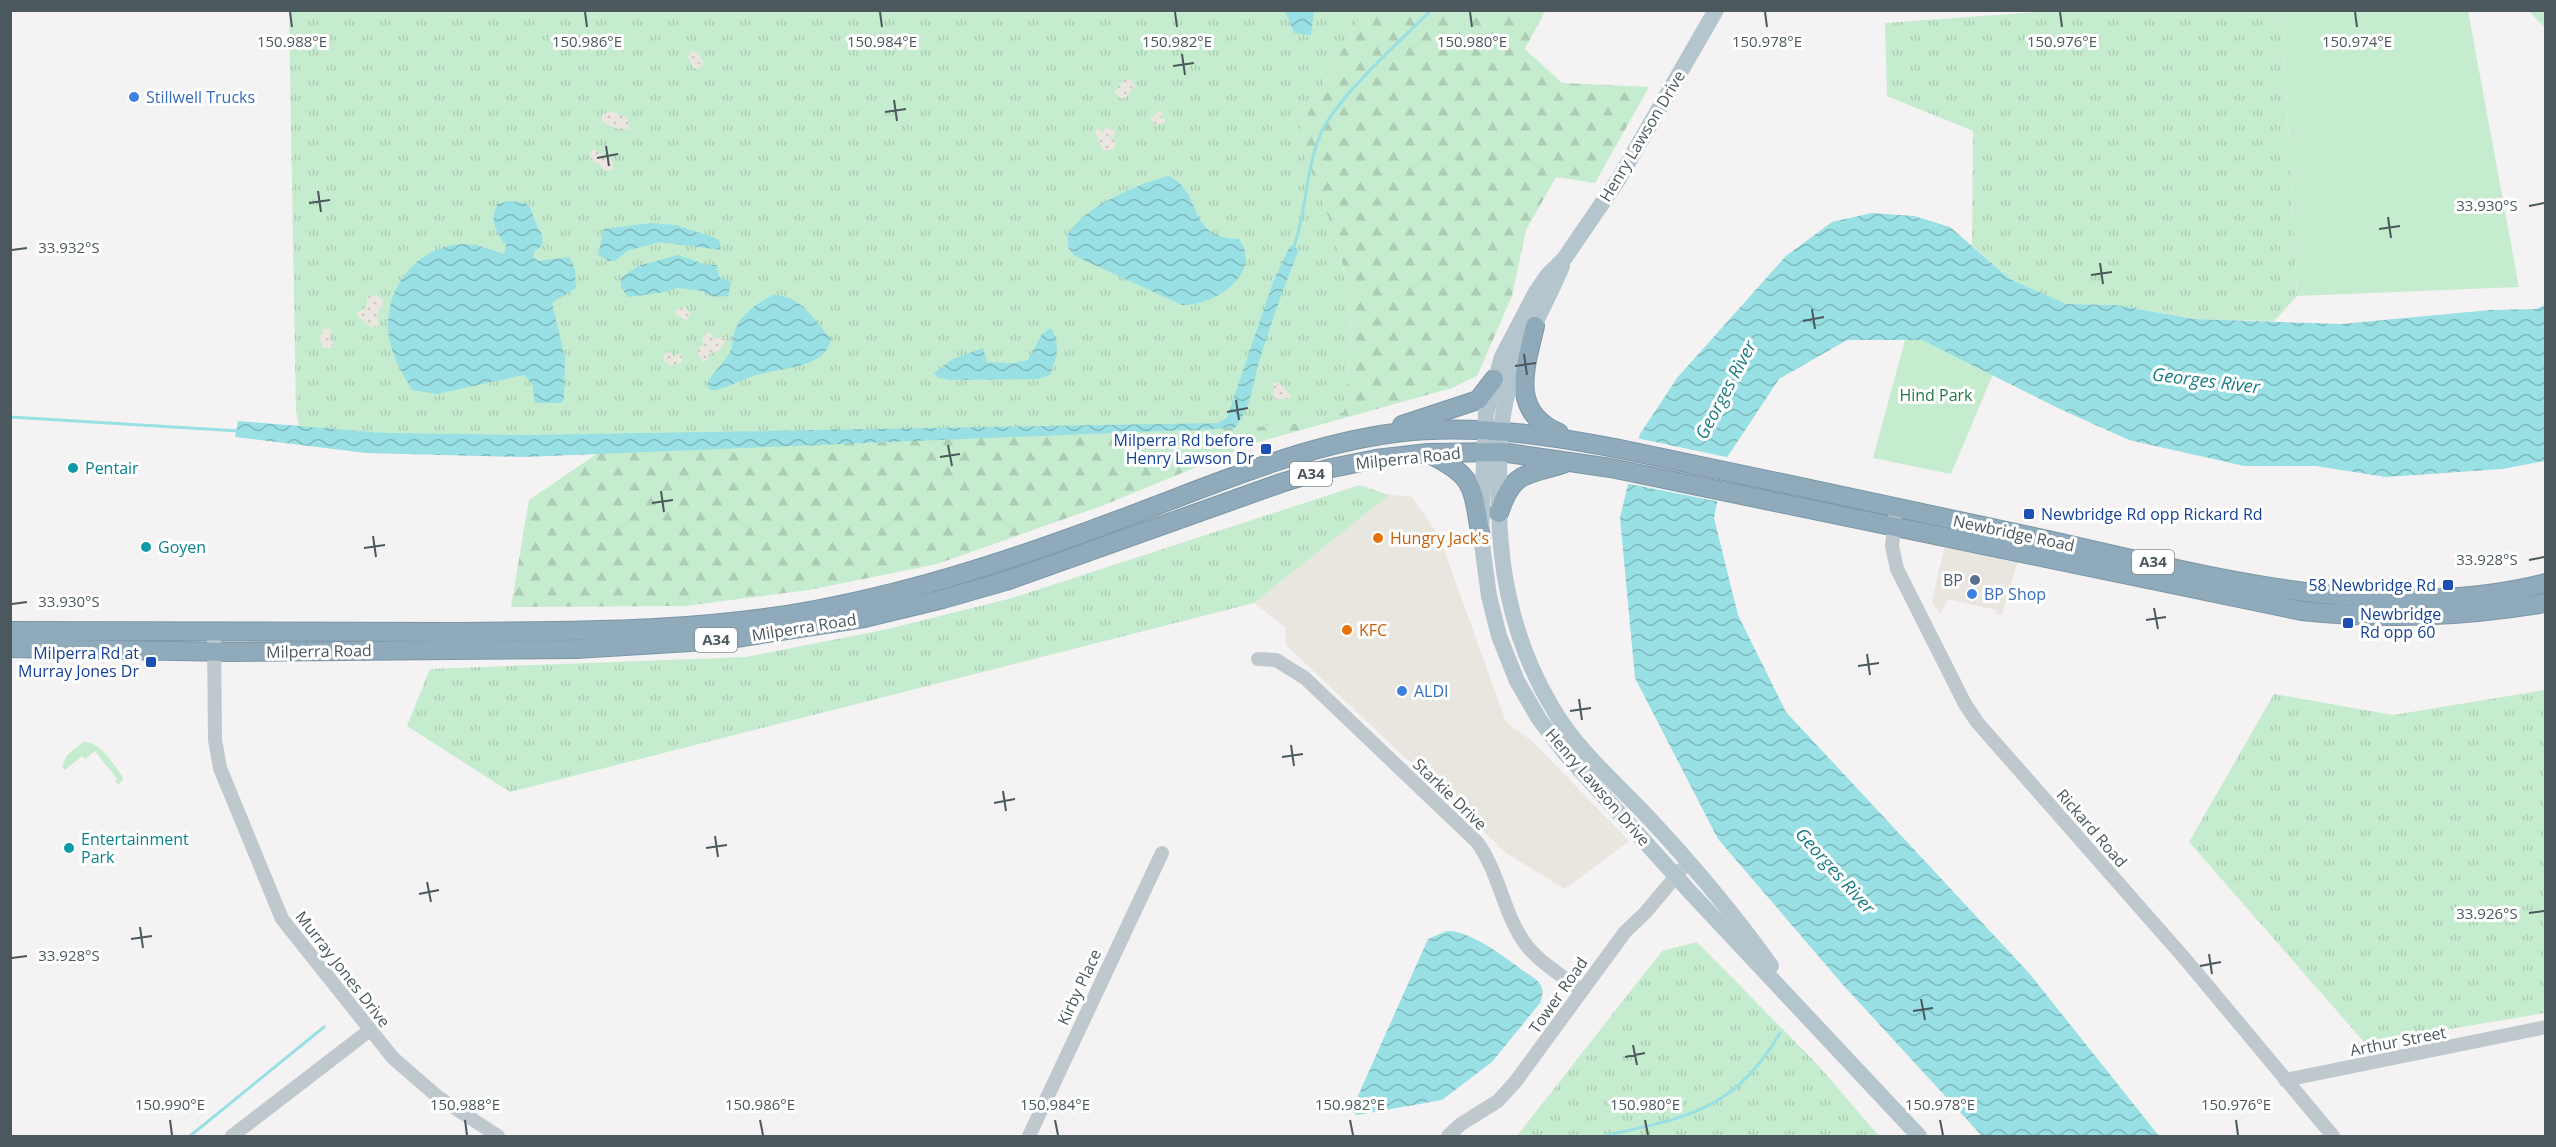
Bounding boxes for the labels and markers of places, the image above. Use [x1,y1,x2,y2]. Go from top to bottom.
place label: Stillwell Trucks [146,86,255,108]
marker: Stillwell Trucks [127,90,141,104]
place label: Milperra Rd before Henry Lawson Dr [1114,429,1254,469]
marker: Milperra Rd before Henry Lawson Dr [1259,442,1273,456]
place label: Pentair [85,457,139,479]
marker: Pentair [66,461,80,475]
place label: Newbridge Rd opp Rickard Rd [2041,503,2263,525]
marker: Newbridge Rd opp Rickard Rd [2022,507,2036,521]
place label: Hungry Jack's [1390,527,1489,549]
marker: Hungry Jack's [1371,531,1385,545]
place label: Goyen [158,536,206,558]
marker: Goyen [139,540,153,554]
place label: BP [1943,569,1963,591]
marker: BP [1968,573,1982,587]
place label: 58 Newbridge Rd [2308,574,2436,596]
marker: 58 Newbridge Rd [2441,578,2455,592]
place label: BP Shop [1984,583,2046,605]
marker: BP Shop [1965,587,1979,601]
place label: Newbridge Rd opp 60 [2360,603,2441,643]
marker: Newbridge Rd opp 60 [2341,616,2355,630]
place label: KFC [1359,619,1387,641]
marker: KFC [1340,623,1354,637]
place label: Milperra Rd at Murray Jones Dr [18,642,139,682]
marker: Milperra Rd at Murray Jones Dr [144,655,158,669]
place label: ALDI [1414,680,1449,702]
marker: ALDI [1395,684,1409,698]
place label: Entertainment Park [81,828,189,868]
marker: Entertainment Park [62,841,76,855]

